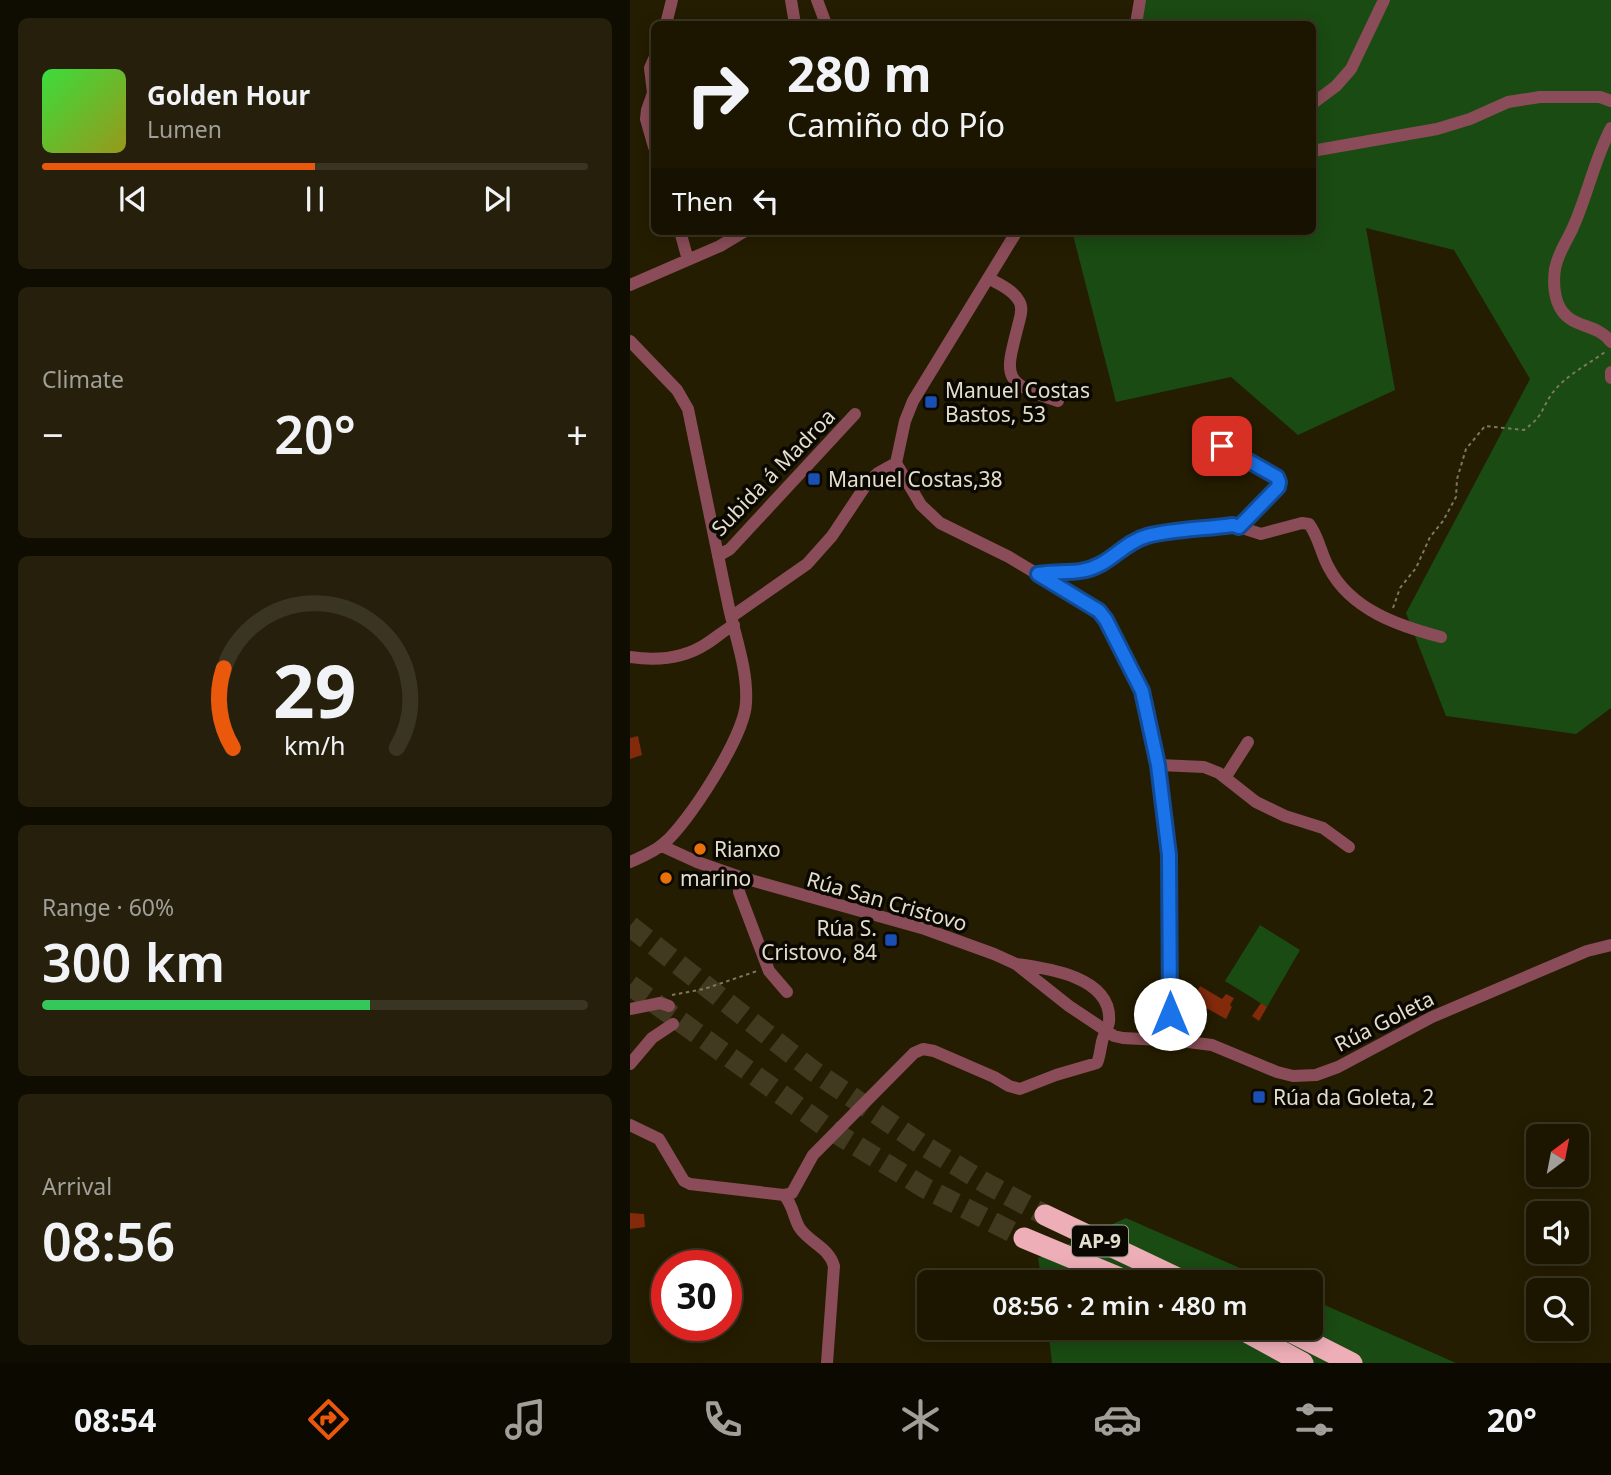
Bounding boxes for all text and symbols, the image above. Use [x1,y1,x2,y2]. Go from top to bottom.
text: 280 m [787,40,932,106]
icon: right [672,49,763,140]
text: Golden Hour [147,77,310,113]
text: Camiño do Pío [787,103,1005,146]
text: Lumen [147,113,222,145]
icon: previous [114,180,152,218]
icon: pause [296,180,334,218]
icon: next [478,180,516,218]
icon: left [747,182,785,220]
text: Then [672,183,733,219]
text: Climate [42,363,124,395]
place label: Manuel Costas Bastos, 53 [945,376,1090,428]
marker: Manuel Costas Bastos, 53 [923,394,939,410]
text: 20° [274,398,356,469]
street label: Subida á Madroa [705,402,841,542]
text: − [42,408,64,460]
text: + [566,408,588,460]
pin [1192,416,1252,476]
icon: arrive [1203,427,1241,465]
place label: Manuel Costas,38 [828,465,1003,493]
marker: Manuel Costas,38 [806,471,822,487]
text: 29 [273,640,357,739]
text: km/h [284,727,346,761]
place label: Rianxo [714,835,781,863]
marker: Rianxo [692,841,708,857]
place label: marino [680,864,751,892]
street label: Rúa San Cristovo [803,865,971,937]
marker: marino [658,870,674,886]
text: Range · 60% [42,891,174,923]
place label: Rúa S. Cristovo, 84 [761,914,877,966]
text: 300 km [42,926,225,997]
marker: Rúa S. Cristovo, 84 [883,932,899,948]
position arrow [1133,977,1207,1051]
street label: Rúa Goleta [1330,984,1438,1058]
place label: Rúa da Goleta, 2 [1273,1083,1434,1111]
marker: Rúa da Goleta, 2 [1251,1089,1267,1105]
north arrow [1526,1124,1589,1186]
map controls [1526,1124,1589,1341]
text: Arrival [42,1170,112,1202]
button: sound [1526,1201,1589,1264]
text: 08:56 [42,1205,175,1276]
road number: AP-9 [1072,1226,1128,1256]
speed limit sign: 30 [651,1250,742,1341]
button: search [1526,1278,1589,1341]
text: 08:56 · 2 min · 480 m [993,1287,1247,1323]
icon: directions [304,1395,353,1444]
icon: music [501,1395,550,1444]
icon: phone [698,1395,747,1444]
icon: climate [896,1395,945,1444]
icon: car [1093,1395,1142,1444]
icon: filters [1290,1395,1339,1444]
text: 08:54 [74,1398,156,1441]
text: 20° [1487,1398,1537,1441]

